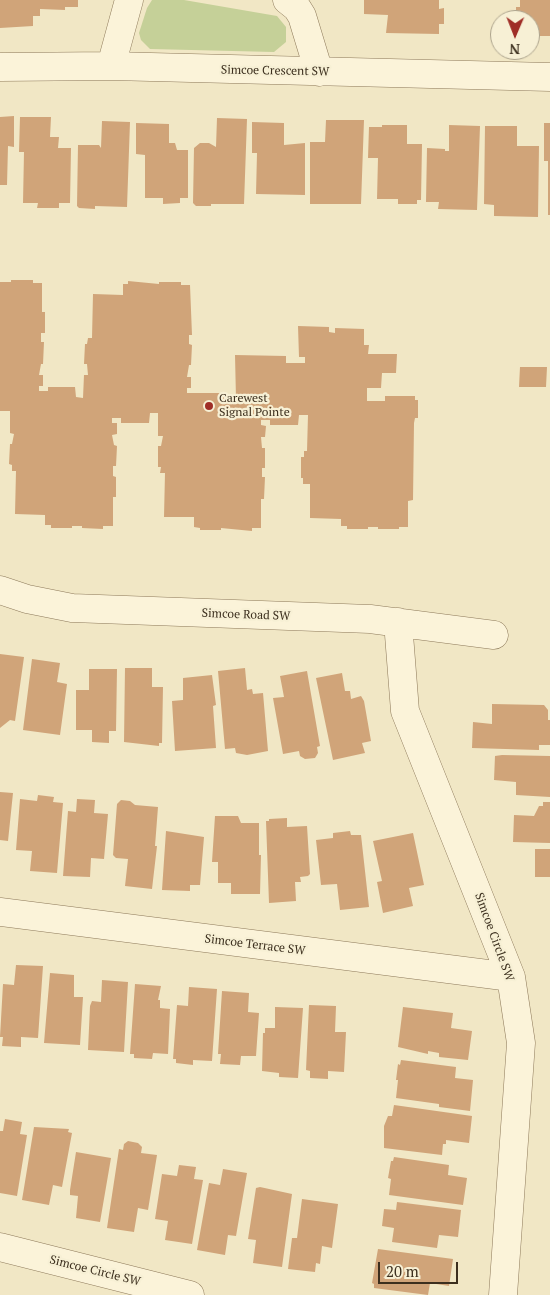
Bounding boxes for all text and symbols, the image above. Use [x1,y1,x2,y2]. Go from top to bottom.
north arrow [490,10,540,60]
text: N [509,40,520,59]
street label: Simcoe Crescent SW [221,63,329,79]
place label: Carewest Signal Pointe [219,392,290,420]
marker: Carewest Signal Pointe [203,400,215,412]
street label: Simcoe Road SW [201,606,291,624]
street label: Simcoe Circle SW [471,891,517,983]
street label: Simcoe Terrace SW [204,932,306,958]
scale bar [380,1252,460,1284]
street label: Simcoe Circle SW [48,1253,142,1289]
text: 20 m [386,1261,419,1281]

